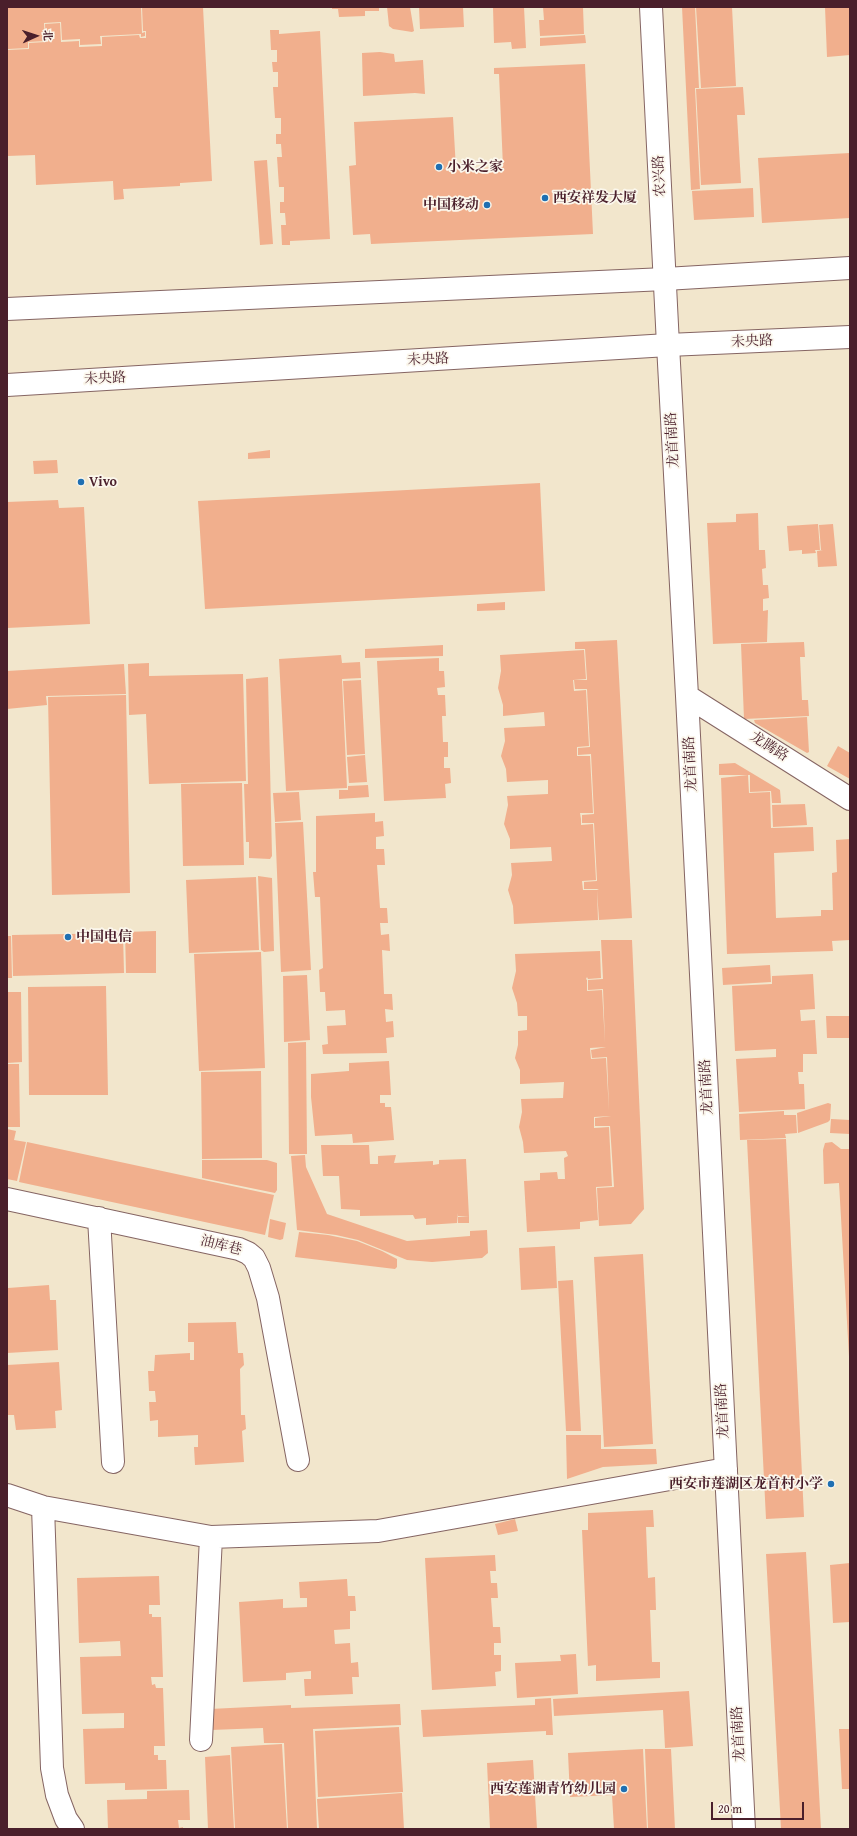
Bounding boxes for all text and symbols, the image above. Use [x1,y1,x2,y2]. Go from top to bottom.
north arrow [16,16,56,56]
text: 北 [40,29,56,41]
street label: 农兴路 [651,155,669,197]
place label: 小米之家 [447,159,503,175]
marker: 小米之家 [434,162,444,172]
place label: 西安祥发大厦 [553,190,637,206]
marker: 西安祥发大厦 [540,193,550,203]
place label: 中国移动 [423,197,479,213]
marker: 中国移动 [482,200,492,210]
street label: 未央路 [731,333,773,351]
street label: 未央路 [407,351,449,369]
street label: 未央路 [84,370,126,388]
street label: 龙首南路 [663,412,683,468]
place label: Vivo [89,474,117,490]
marker: Vivo [76,477,86,487]
street label: 龙腾路 [747,729,791,765]
street label: 龙首南路 [681,736,701,792]
place label: 中国电信 [76,929,132,945]
marker: 中国电信 [63,932,73,942]
street label: 龙首南路 [697,1059,717,1115]
street label: 油库巷 [199,1233,243,1259]
street label: 龙首南路 [713,1383,733,1439]
place label: 西安市莲湖区龙首村小学 [669,1476,823,1492]
marker: 西安市莲湖区龙首村小学 [826,1479,836,1489]
street label: 龙首南路 [729,1706,749,1762]
place label: 西安莲湖青竹幼儿园 [490,1781,616,1797]
marker: 西安莲湖青竹幼儿园 [619,1784,629,1794]
scale bar [713,1794,806,1820]
text: 20 m [718,1800,742,1817]

